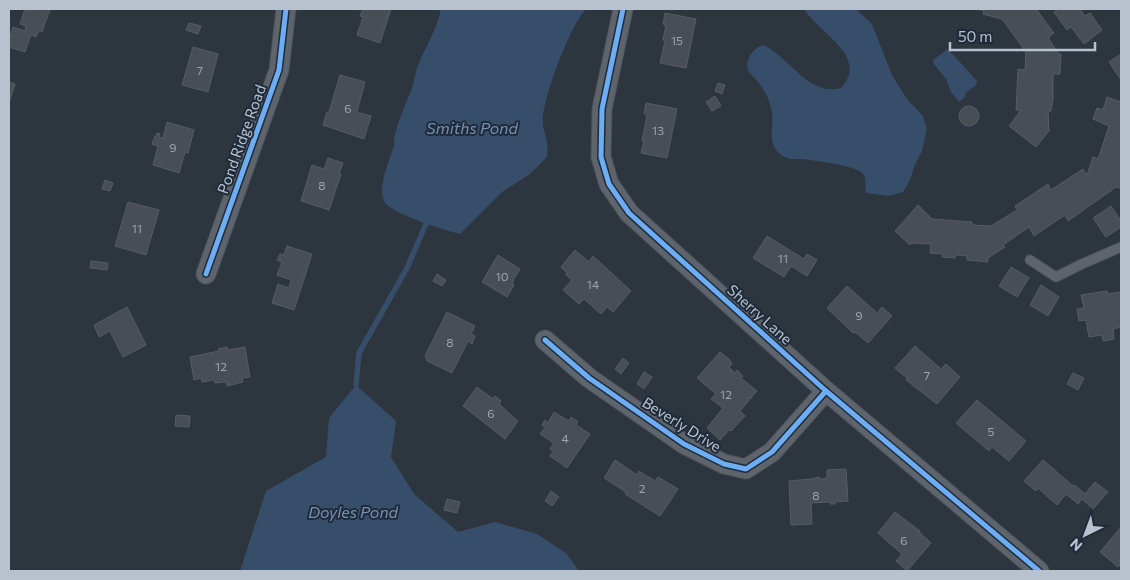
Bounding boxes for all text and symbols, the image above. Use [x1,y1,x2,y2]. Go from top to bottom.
scale bar [950,20,1095,52]
text: 50 m [958,27,992,45]
house number: 15 [671,33,683,47]
house number: 7 [197,63,203,77]
street label: Pond Ridge Road [213,82,269,196]
house number: 6 [344,101,352,115]
water label: Smiths Pond [426,118,518,137]
house number: 13 [652,123,664,137]
house number: 9 [169,140,177,154]
house number: 8 [318,178,326,192]
house number: 11 [132,221,142,235]
house number: 11 [778,251,788,265]
house number: 10 [496,269,509,283]
house number: 14 [587,277,599,291]
street label: Sherry Lane [724,280,796,348]
house number: 9 [855,308,863,322]
house number: 8 [446,335,454,349]
house number: 12 [215,359,227,373]
house number: 7 [924,368,930,382]
house number: 12 [720,387,732,401]
street label: Beverly Drive [639,393,725,455]
house number: 6 [487,406,495,420]
house number: 5 [988,424,995,438]
house number: 4 [561,431,569,445]
house number: 2 [639,481,646,495]
house number: 8 [812,488,820,502]
water label: Doyles Pond [308,502,399,521]
north arrow [1060,510,1110,560]
house number: 6 [900,533,908,547]
text: N [1066,535,1086,555]

